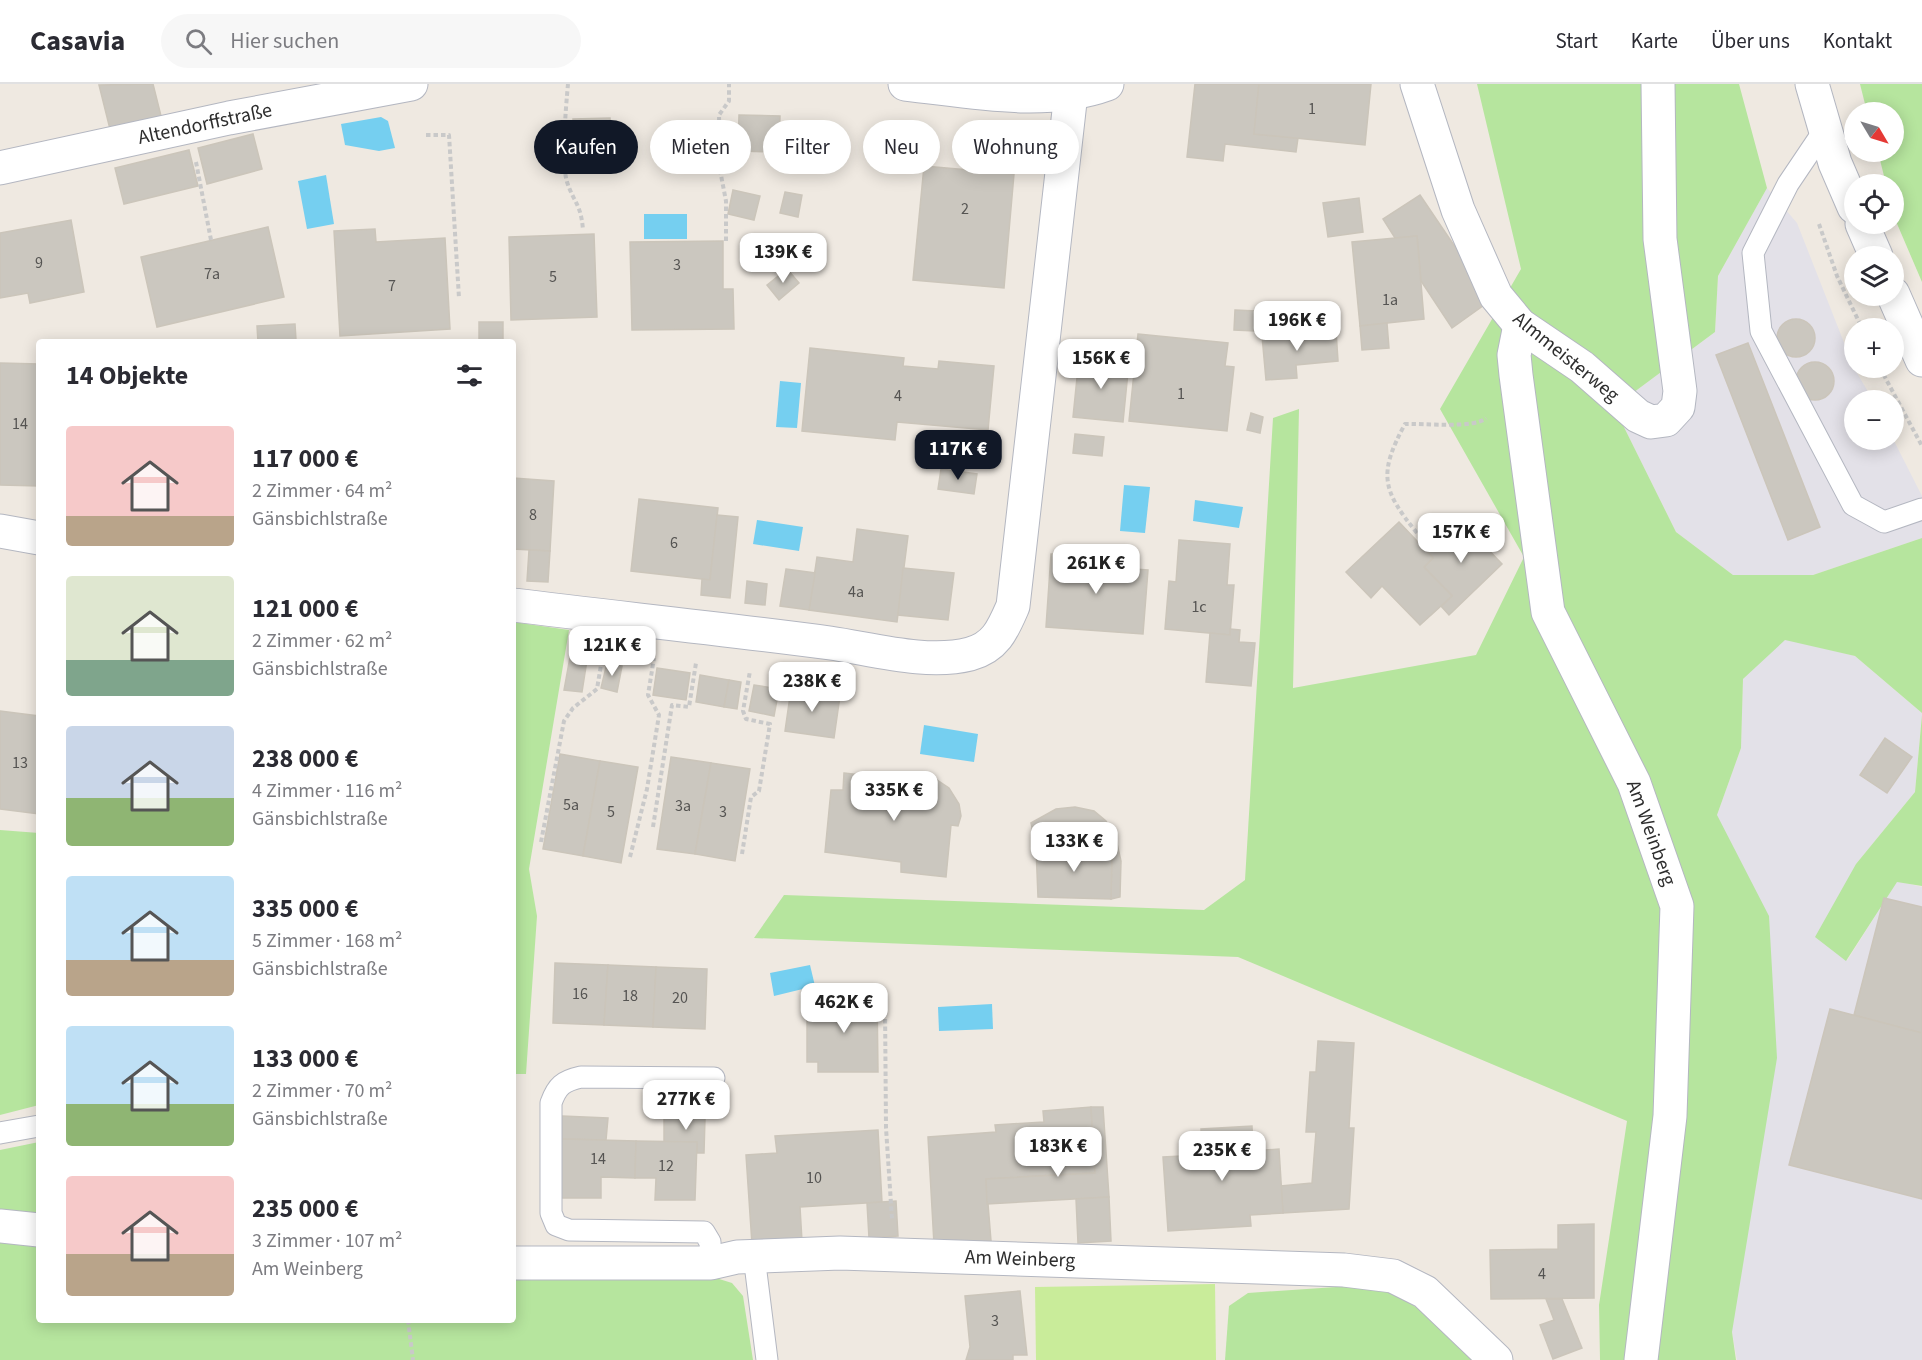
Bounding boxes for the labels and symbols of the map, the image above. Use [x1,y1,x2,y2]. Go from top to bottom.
street label: Altendorffstraße [135,96,275,152]
house number: 1 [1308,98,1316,120]
north arrow [1844,102,1904,162]
house number: 2 [961,198,969,220]
pin: 139K € [734,233,832,284]
house number: 9 [35,252,43,274]
house number: 3 [673,254,681,276]
house number: 7a [204,263,220,285]
house number: 5 [549,266,557,288]
house number: 7 [388,275,396,297]
house number: 1a [1382,289,1398,311]
pin: 196K € [1248,301,1346,352]
street label: Almmeisterweg [1507,305,1625,409]
pin: 156K € [1052,339,1150,390]
house number: 1 [1177,383,1185,405]
house number: 4 [894,385,902,407]
house number: 14 [12,413,28,435]
pin: 117K € [909,430,1007,481]
house number: 8 [529,504,537,526]
pin: 157K € [1412,513,1510,564]
house number: 6 [670,532,678,554]
pin: 261K € [1047,544,1145,595]
house number: 4a [848,581,864,603]
house number: 1c [1191,596,1207,618]
pin: 121K € [563,626,661,677]
pin: 238K € [763,662,861,713]
house number: 13 [12,752,28,774]
pin: 335K € [845,771,943,822]
street label: Am Weinberg [1619,776,1683,890]
house number: 5a [563,794,579,816]
house number: 3a [675,795,691,817]
house number: 5 [607,801,615,823]
house number: 3 [719,801,727,823]
pin: 133K € [1025,822,1123,873]
house number: 16 [572,983,588,1005]
pin: 462K € [795,983,893,1034]
house number: 18 [622,985,638,1007]
house number: 20 [672,987,688,1009]
pin: 277K € [637,1080,735,1131]
pin: 183K € [1009,1127,1107,1178]
pin: 235K € [1173,1131,1271,1182]
house number: 14 [590,1148,606,1170]
house number: 12 [658,1155,674,1177]
house number: 10 [806,1167,822,1189]
street label: Am Weinberg [964,1243,1076,1275]
house number: 4 [1538,1263,1546,1285]
house number: 3 [991,1310,999,1332]

